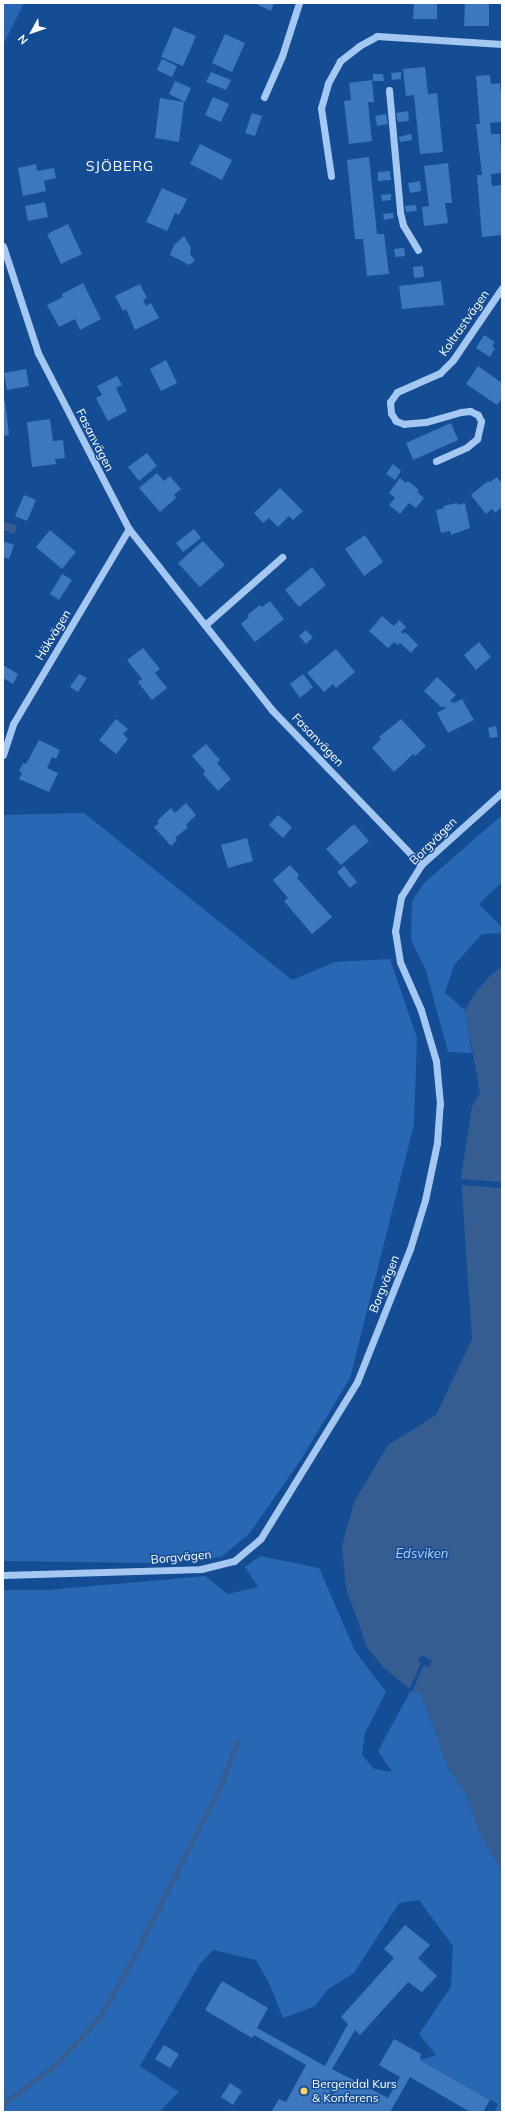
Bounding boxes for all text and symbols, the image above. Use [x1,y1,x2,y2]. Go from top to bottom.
north arrow [12,12,52,52]
text: N [15,32,31,47]
district label: SJÖBERG [86,158,154,174]
street label: Koltrastvägen [436,287,492,359]
street label: Fasanvägen [73,406,117,474]
street label: Hökvägen [32,607,74,663]
street label: Fasanvägen [289,710,347,770]
street label: Borgvägen [406,814,460,868]
street label: Borgvägen [366,1253,402,1315]
water label: Edsviken [396,1545,448,1561]
street label: Borgvägen [150,1547,212,1567]
place label: Bergendal Kurs & Konferens [312,2077,397,2105]
marker: Bergendal Kurs & Konferens [299,2086,309,2096]

